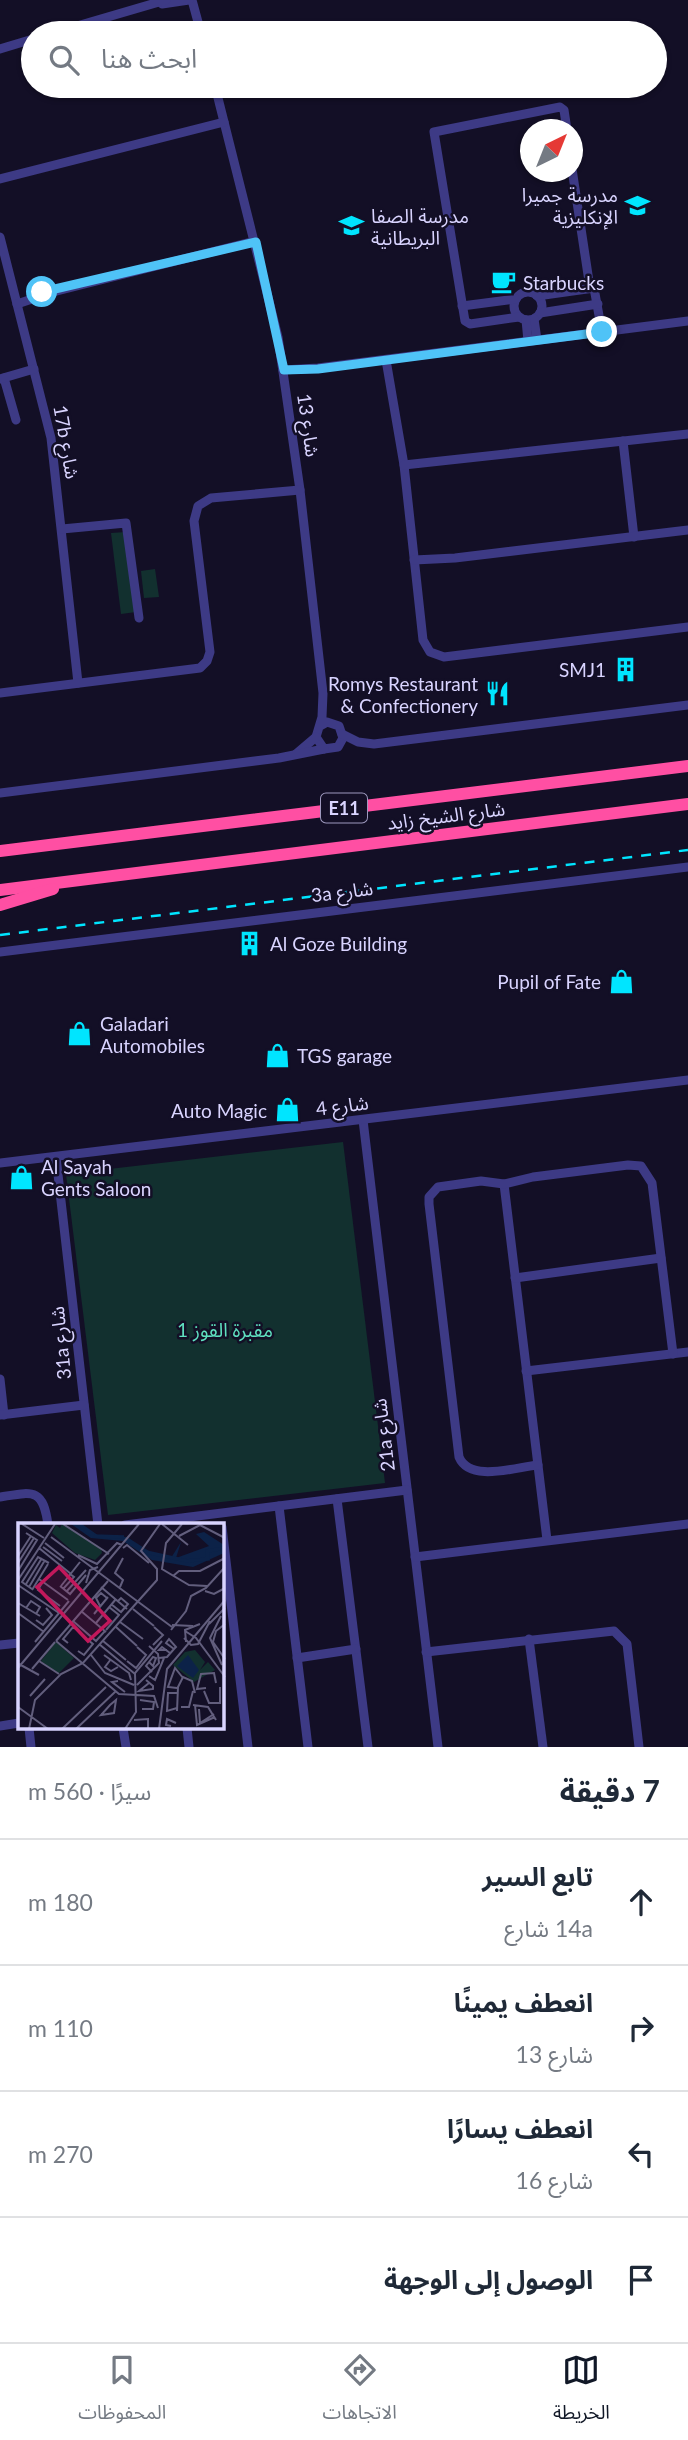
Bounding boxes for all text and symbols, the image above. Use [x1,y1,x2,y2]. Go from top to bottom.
search box [21,21,667,98]
icon: search [45,41,83,79]
text: ابحث هنا [101,42,197,74]
north arrow [520,119,583,182]
place label: مدرسة جميرا الإنكليزية [522,183,618,230]
school or university icon: مدرسة جميرا الإنكليزية [624,191,652,219]
place label: مدرسة الصفا البريطانية [371,204,469,250]
school or university icon: مدرسة الصفا البريطانية [337,212,365,240]
cafe icon: Starbucks [489,268,517,296]
place label: Starbucks [523,271,604,294]
route start [26,276,57,307]
route end [586,316,617,347]
street label: شارع 13 [290,392,325,459]
street label: 17b شارع [46,403,85,481]
building icon: SMJ1 [612,655,640,683]
place label: SMJ1 [559,658,606,681]
place label: Romys Restaurant & Confectionery [328,672,478,717]
restaurant icon: Romys Restaurant & Confectionery [484,680,512,708]
road number: E11 [321,794,367,822]
street label: شارع الشيخ زايد [386,796,507,838]
street label: 3a شارع [310,876,375,909]
building icon: Al Goze Building [236,929,264,957]
place label: Al Goze Building [270,932,407,955]
shop icon: Pupil of Fate [607,967,635,995]
place label: Pupil of Fate [497,970,601,993]
place label: Galadari Automobiles [100,1012,205,1057]
shop icon: Galadari Automobiles [66,1020,94,1048]
shop icon: TGS garage [263,1041,291,1069]
place label: TGS garage [297,1044,392,1067]
street label: شارع 4 [314,1090,370,1123]
shop icon: Auto Magic [273,1096,301,1124]
place label: Auto Magic [171,1099,267,1122]
place label: Al Sayah Gents Saloon [41,1155,151,1200]
shop icon: Al Sayah Gents Saloon [7,1163,35,1191]
street label: 31a شارع [45,1305,78,1381]
park label: مقبرة القوز 1 [177,1318,273,1342]
street label: 21a شارع [367,1397,402,1473]
inset map [18,1523,224,1730]
text: 7 دقيقة [560,1772,660,1808]
text: سيرًا · 560 m [28,1777,151,1805]
text: تابع السير [482,1860,593,1892]
icon: ahead [622,1883,660,1921]
text: 180 m [28,1888,93,1916]
text: 14a شارع [504,1914,593,1942]
text: انعطف يمينًا [454,1986,593,2018]
icon: right [622,2009,660,2047]
text: 110 m [28,2014,93,2042]
text: شارع 13 [516,2040,593,2068]
text: انعطف يسارًا [447,2112,593,2144]
icon: left [622,2135,660,2173]
text: 270 m [28,2140,93,2168]
text: شارع 16 [516,2166,593,2194]
icon: arrive [622,2261,660,2299]
text: الوصول إلى الوجهة [384,2263,593,2295]
tab: المحفوظات [78,2351,166,2433]
tab: الاتجاهات [323,2351,397,2433]
tab: الخريطة [553,2351,610,2433]

